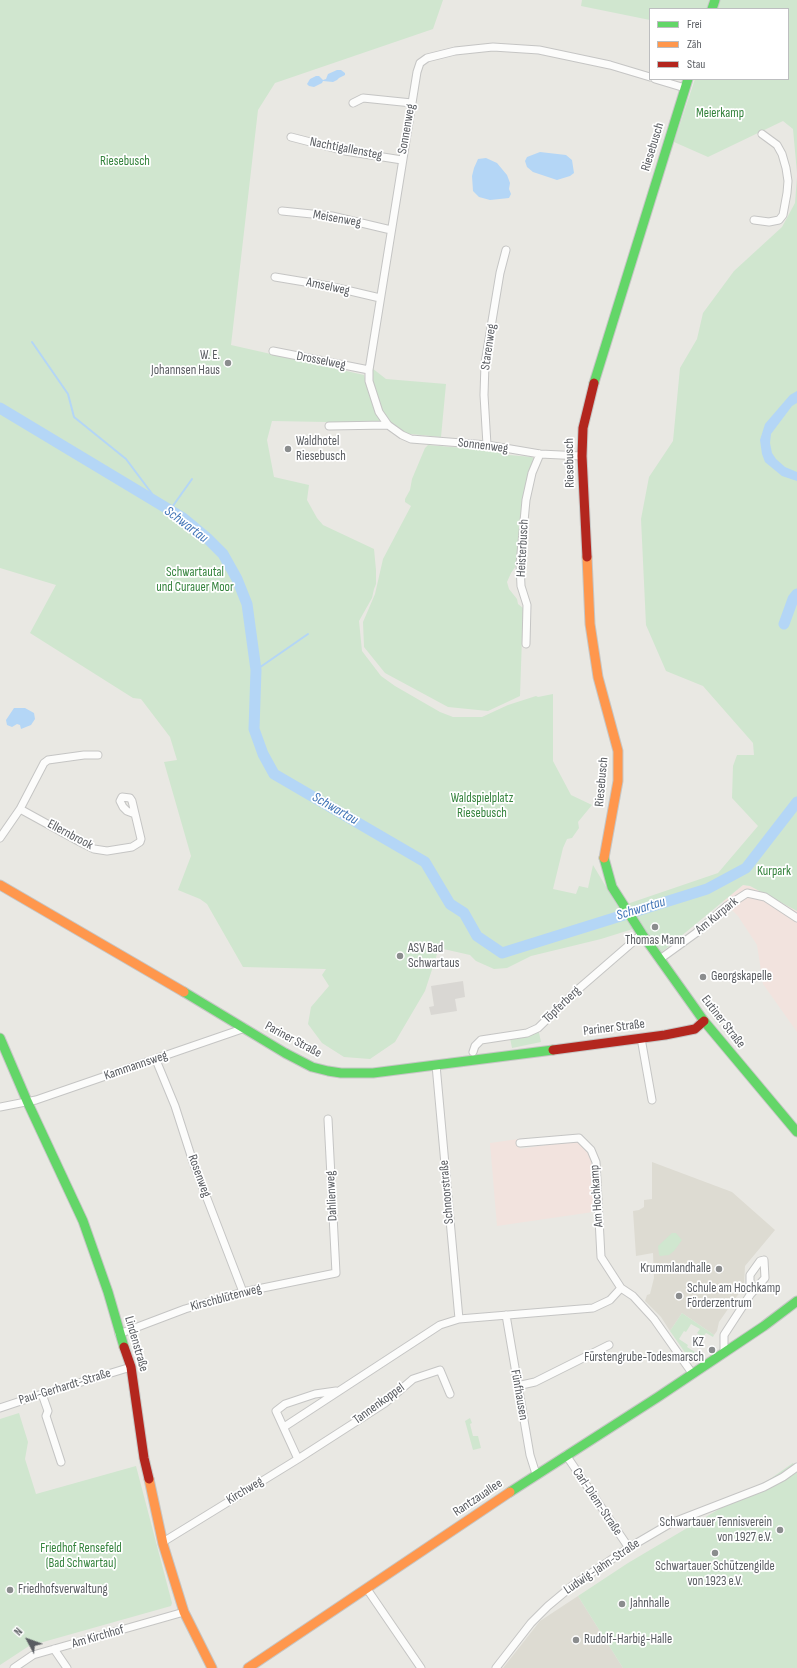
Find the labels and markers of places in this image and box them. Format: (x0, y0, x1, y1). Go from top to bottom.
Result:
place label: W. E. Johannsen Haus (151, 348, 220, 379)
marker: W. E. Johannsen Haus (223, 358, 233, 368)
place label: Waldhotel Riesebusch (296, 434, 346, 465)
marker: Waldhotel Riesebusch (283, 444, 293, 454)
marker: Thomas Mann (650, 922, 660, 932)
place label: Thomas Mann (625, 933, 685, 949)
place label: ASV Bad Schwartaus (408, 941, 459, 972)
marker: ASV Bad Schwartaus (395, 951, 405, 961)
place label: Georgskapelle (711, 969, 772, 985)
marker: Georgskapelle (698, 972, 708, 982)
place label: Krummlandhalle (640, 1261, 711, 1277)
marker: Krummlandhalle (714, 1264, 724, 1274)
place label: Schule am Hochkamp Förderzentrum (687, 1281, 780, 1312)
marker: Schule am Hochkamp Förderzentrum (674, 1291, 684, 1301)
place label: KZ Fürstengrube-Todesmarsch (584, 1335, 704, 1366)
marker: KZ Fürstengrube-Todesmarsch (707, 1345, 717, 1355)
place label: Schwartauer Tennisverein von 1927 e.V. (660, 1515, 772, 1546)
marker: Schwartauer Tennisverein von 1927 e.V. (775, 1525, 785, 1535)
marker: Schwartauer Schützengilde von 1923 e.V. (710, 1548, 720, 1558)
place label: Schwartauer Schützengilde von 1923 e.V. (655, 1559, 775, 1590)
place label: Friedhofsverwaltung (18, 1582, 108, 1598)
marker: Friedhofsverwaltung (5, 1585, 15, 1595)
place label: Jahnhalle (630, 1596, 669, 1612)
marker: Jahnhalle (617, 1599, 627, 1609)
place label: Rudolf-Harbig-Halle (584, 1632, 672, 1648)
marker: Rudolf-Harbig-Halle (571, 1635, 581, 1645)

